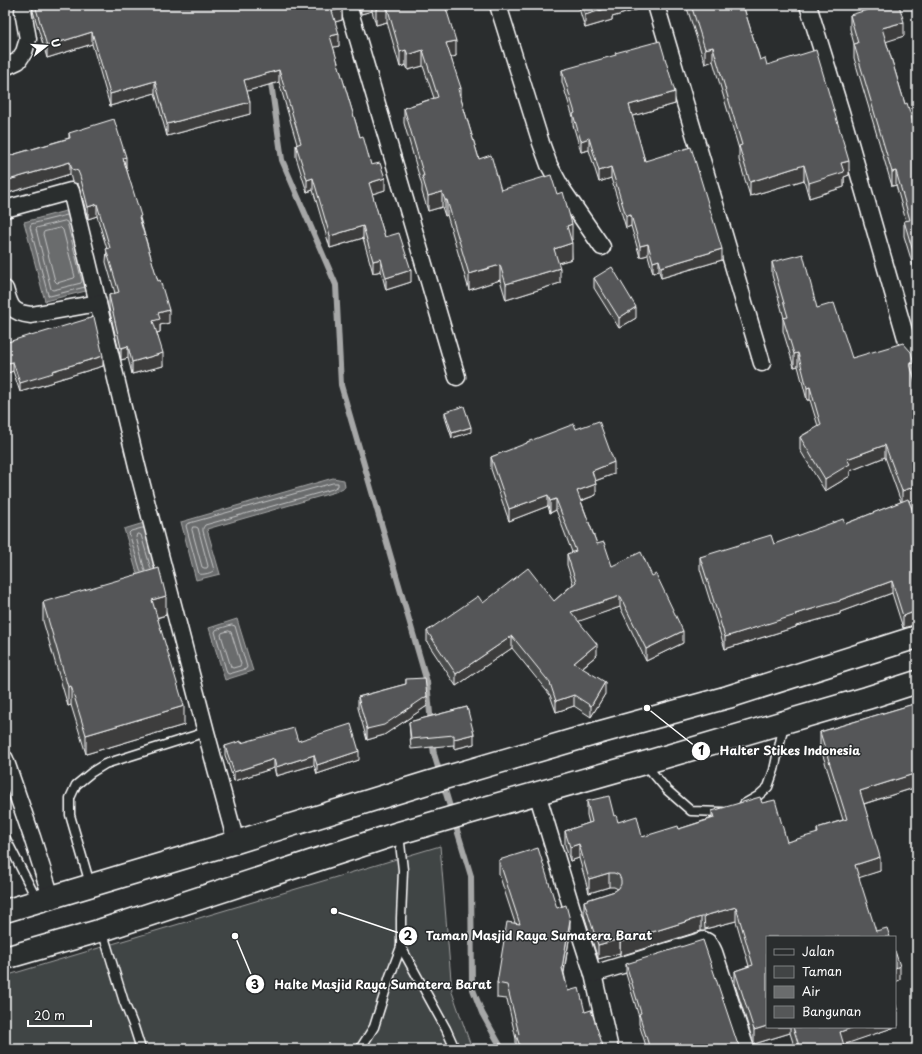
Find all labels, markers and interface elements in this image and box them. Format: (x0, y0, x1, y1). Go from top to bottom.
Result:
north arrow (26, 26, 66, 66)
text: U (47, 36, 65, 49)
callout: Halter Stikes Indonesia (691, 739, 869, 763)
text: 1 (698, 741, 704, 759)
text: Halter Stikes Indonesia (720, 741, 861, 759)
callout: Taman Masjid Raya Sumatera Barat (398, 924, 660, 948)
text: 2 (404, 926, 413, 944)
text: Taman Masjid Raya Sumatera Barat (426, 926, 652, 944)
legend (766, 936, 896, 1028)
text: Jalan (802, 942, 835, 960)
text: Taman (802, 962, 842, 980)
callout: Halte Masjid Raya Sumatera Barat (245, 972, 500, 996)
text: 3 (251, 975, 259, 993)
text: Halte Masjid Raya Sumatera Barat (274, 975, 492, 993)
text: Air (802, 982, 821, 1000)
scale bar (28, 1002, 91, 1028)
text: Bangunan (802, 1002, 861, 1020)
text: 20 m (34, 1006, 65, 1024)

